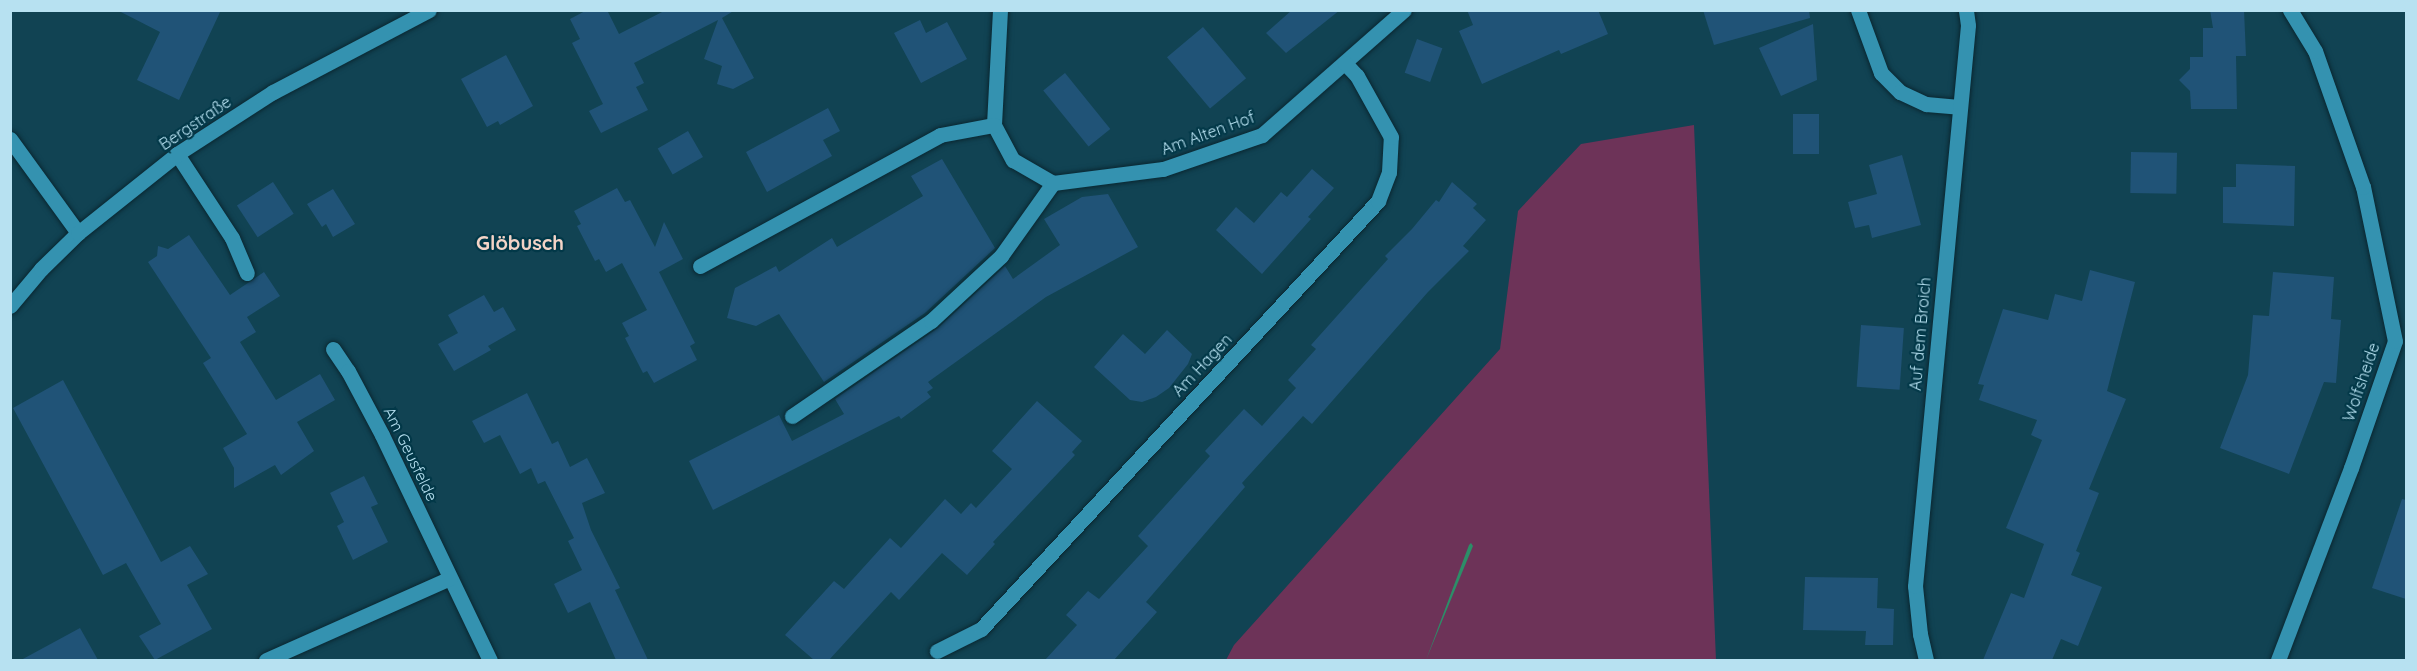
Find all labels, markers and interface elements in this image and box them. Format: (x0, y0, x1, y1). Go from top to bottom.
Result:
street label: Bergstraße (155, 92, 235, 154)
street label: Am Alten Hof (1159, 107, 1257, 159)
district label: Glöbusch (476, 230, 564, 254)
street label: Auf dem Broich (1905, 276, 1935, 392)
street label: Am Hagen (1168, 330, 1236, 400)
street label: Wolfsheide (2339, 340, 2383, 424)
street label: Am Geusfelde (380, 404, 442, 504)

